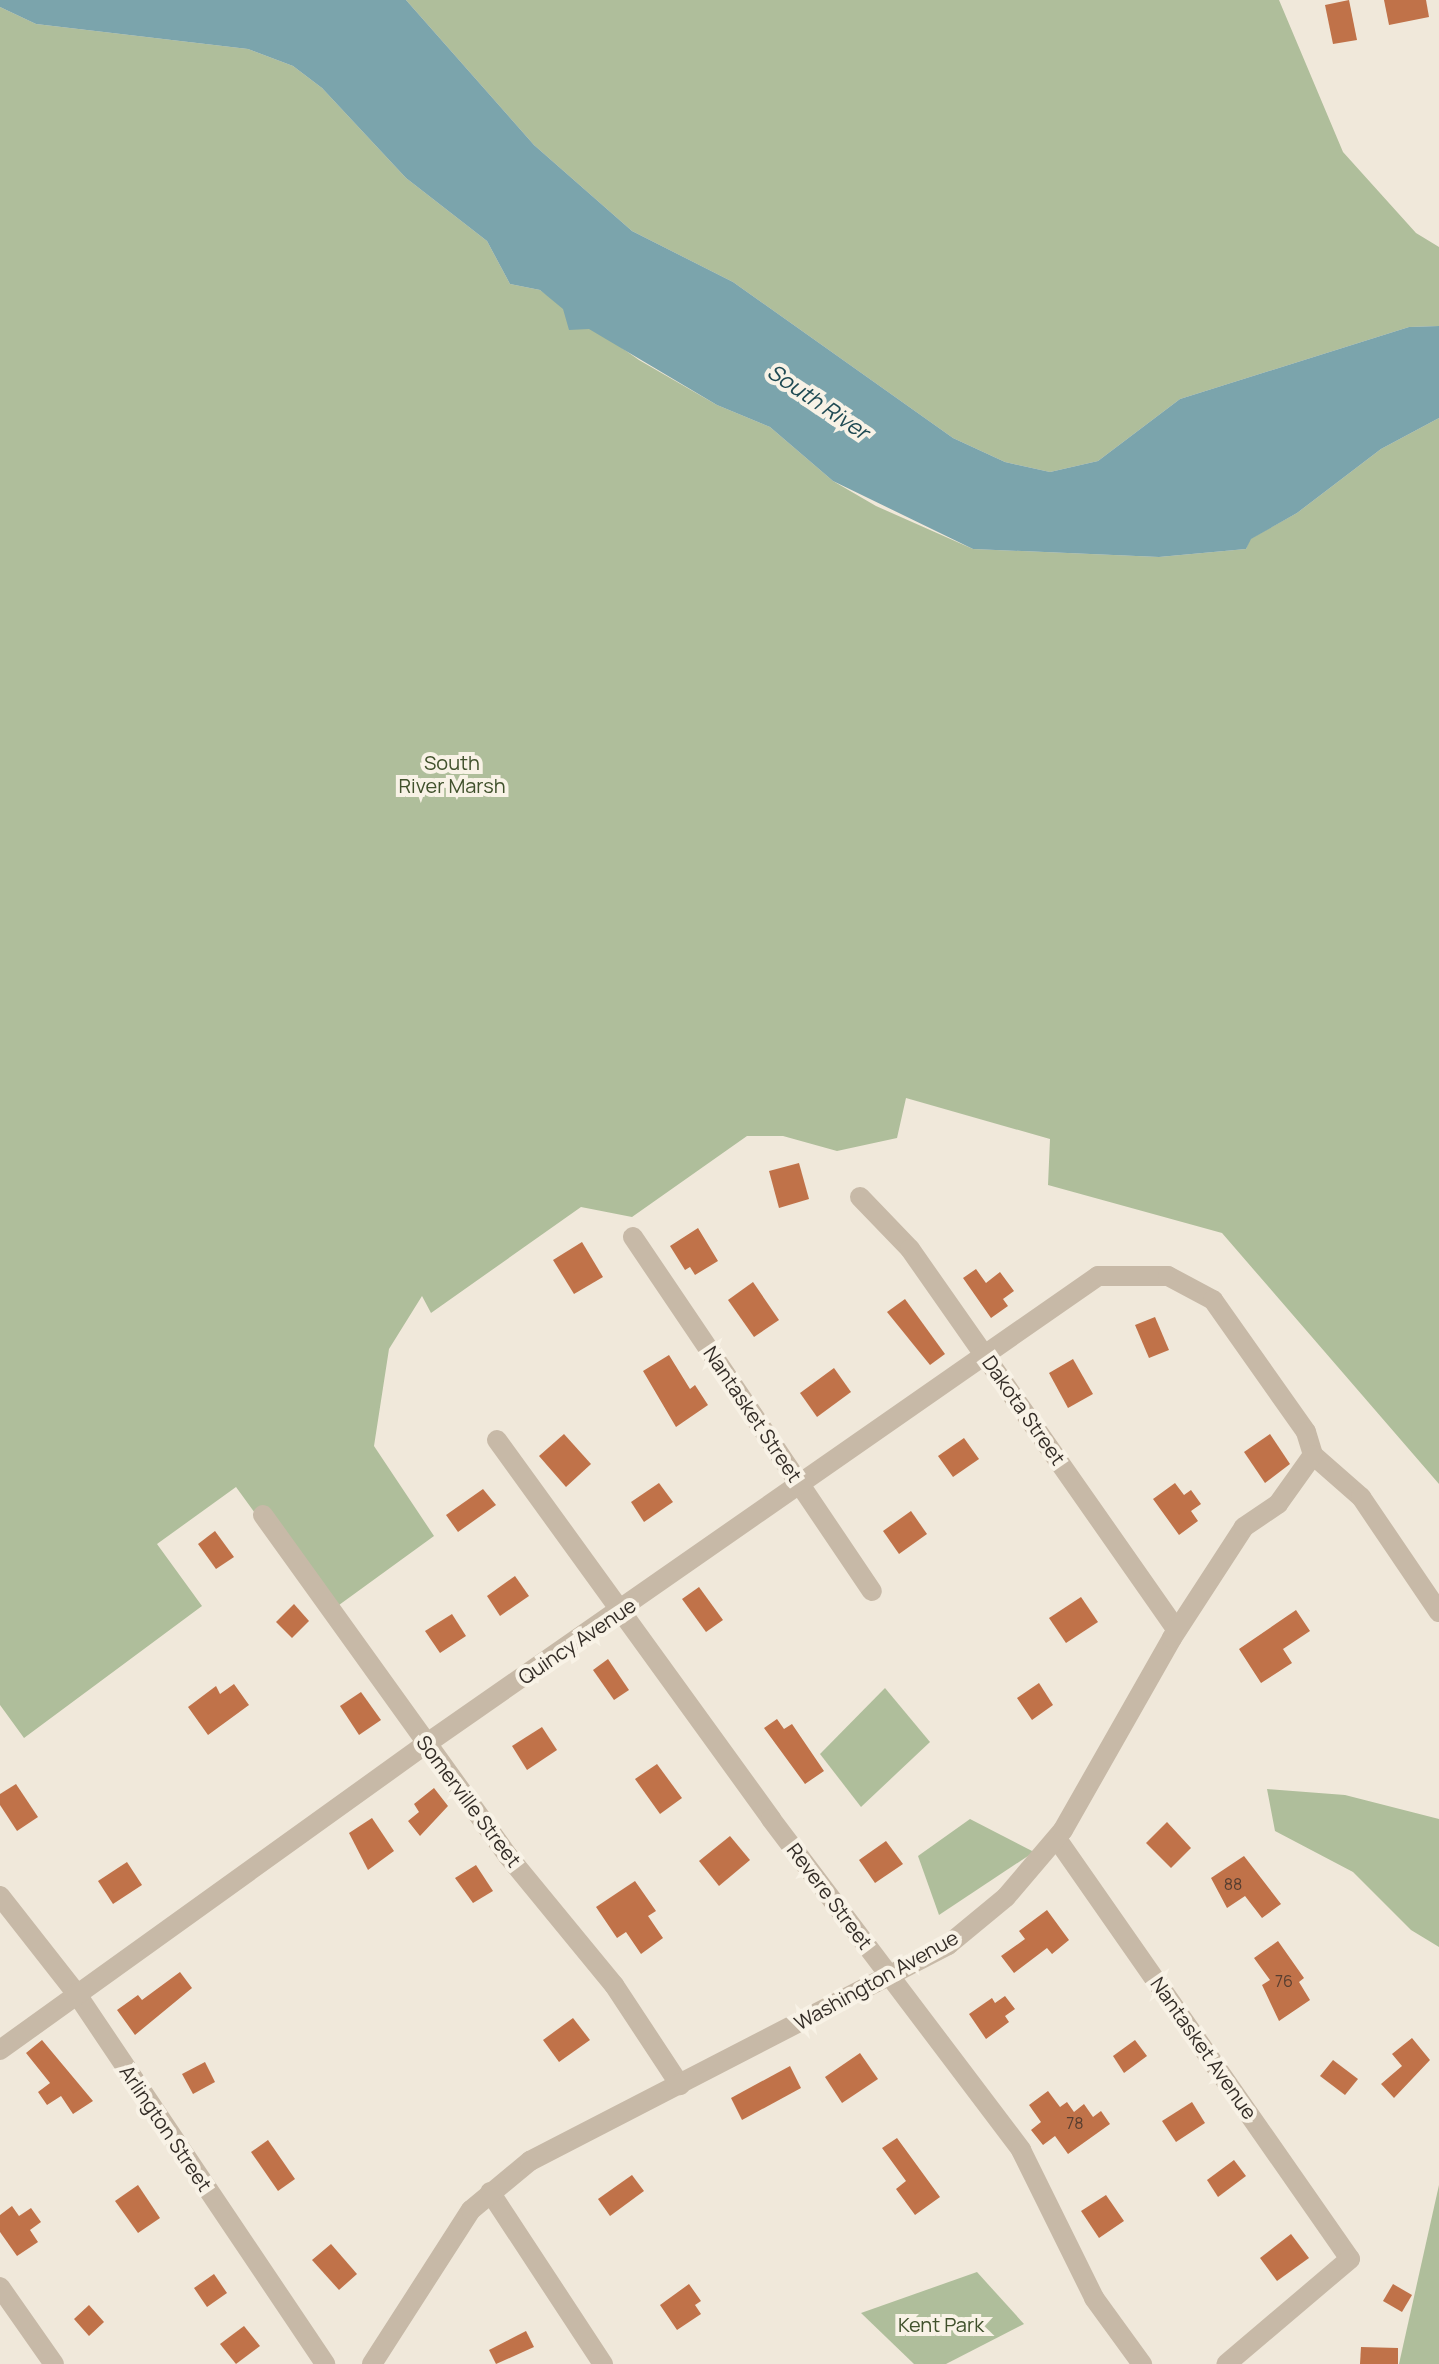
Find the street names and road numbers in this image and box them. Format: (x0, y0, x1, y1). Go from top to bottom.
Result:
street label: Nantasket Street (699, 1342, 807, 1486)
street label: Dakota Street (977, 1351, 1071, 1469)
street label: Quincy Avenue (514, 1593, 640, 1689)
street label: Somerville Street (412, 1730, 526, 1872)
street label: Revere Street (782, 1838, 878, 1954)
street label: Washington Avenue (790, 1925, 962, 2035)
street label: Nantasket Avenue (1146, 1972, 1262, 2124)
street label: Arlington Street (115, 2060, 217, 2196)

